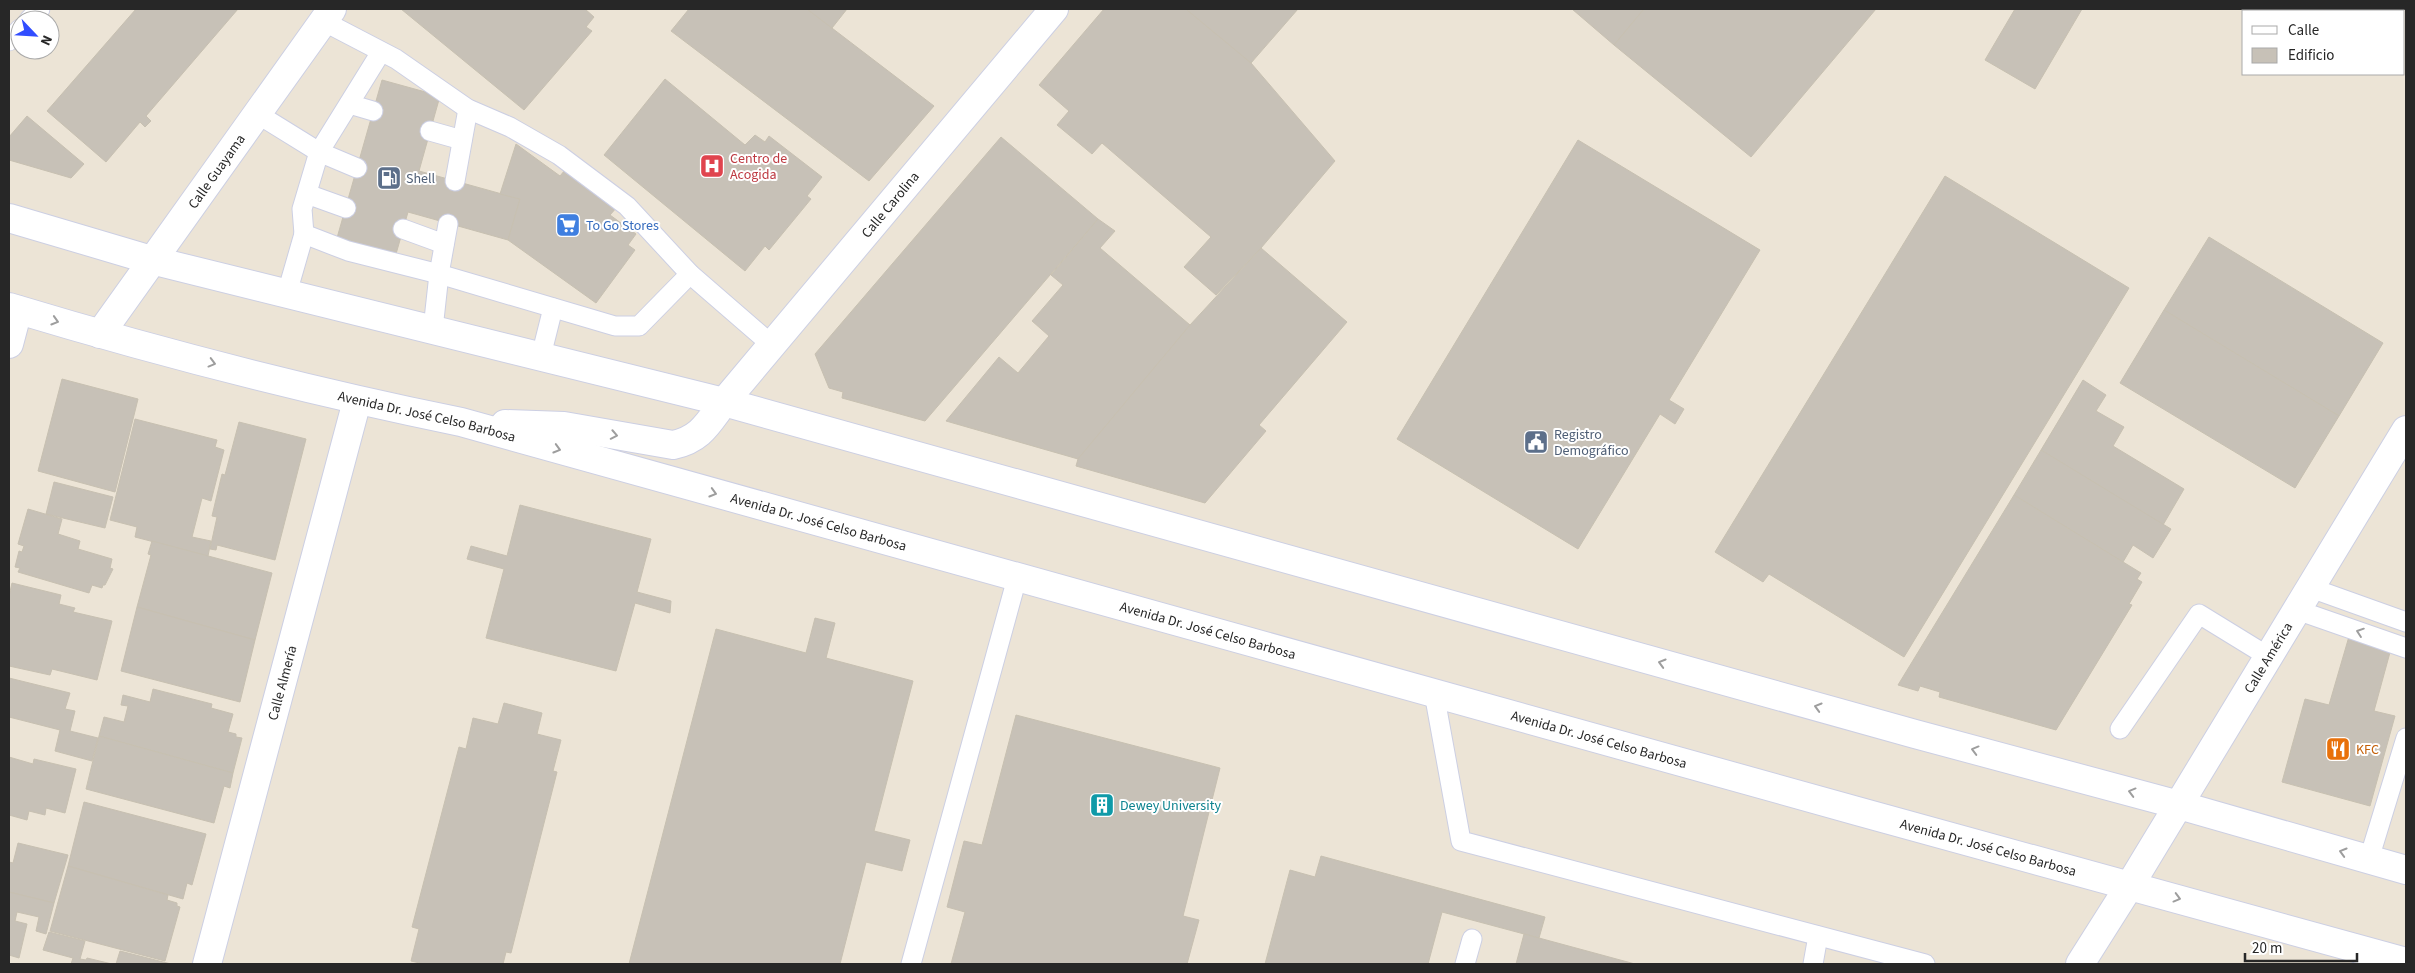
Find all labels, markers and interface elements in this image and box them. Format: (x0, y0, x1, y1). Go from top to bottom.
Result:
north arrow (10, 10, 60, 60)
legend (2242, 10, 2405, 75)
text: Calle (2288, 20, 2319, 41)
text: N (35, 32, 57, 49)
text: Edificio (2288, 45, 2335, 66)
street label: Calle Guayama (184, 130, 251, 213)
place label: Centro de Acogida (730, 149, 787, 185)
hospital icon: Centro de Acogida (699, 153, 725, 179)
fuel station icon: Shell (376, 165, 402, 191)
street label: Calle Carolina (857, 168, 924, 243)
place label: Shell (406, 169, 436, 189)
supermarket icon: To Go Stores (555, 212, 581, 238)
place label: To Go Stores (586, 216, 659, 236)
one-way arrow (51, 315, 59, 325)
one-way arrow (208, 358, 216, 368)
street label: Avenida Dr. José Celso Barbosa (336, 386, 518, 448)
place label: Registro Demográfico (1554, 425, 1629, 461)
one-way arrow (610, 429, 619, 440)
public building icon: Registro Demográfico (1523, 429, 1549, 455)
one-way arrow (552, 443, 561, 454)
one-way arrow (709, 487, 717, 498)
street label: Avenida Dr. José Celso Barbosa (728, 489, 909, 557)
street label: Avenida Dr. José Celso Barbosa (1117, 597, 1298, 665)
street label: Calle América (2240, 619, 2298, 697)
one-way arrow (2356, 628, 2365, 638)
street label: Calle Almería (263, 643, 302, 723)
one-way arrow (1657, 658, 1666, 669)
one-way arrow (1815, 702, 1823, 712)
street label: Avenida Dr. José Celso Barbosa (1509, 706, 1689, 774)
restaurant icon: KFC (2325, 736, 2351, 762)
place label: KFC (2356, 740, 2379, 760)
one-way arrow (1971, 745, 1980, 755)
one-way arrow (2127, 787, 2136, 798)
building icon: Dewey University (1089, 792, 1115, 818)
place label: Dewey University (1120, 796, 1221, 816)
street label: Avenida Dr. José Celso Barbosa (1898, 814, 2078, 882)
one-way arrow (2339, 847, 2347, 857)
one-way arrow (2173, 892, 2182, 903)
scale bar (2245, 930, 2358, 962)
text: 20 m (2252, 938, 2282, 959)

